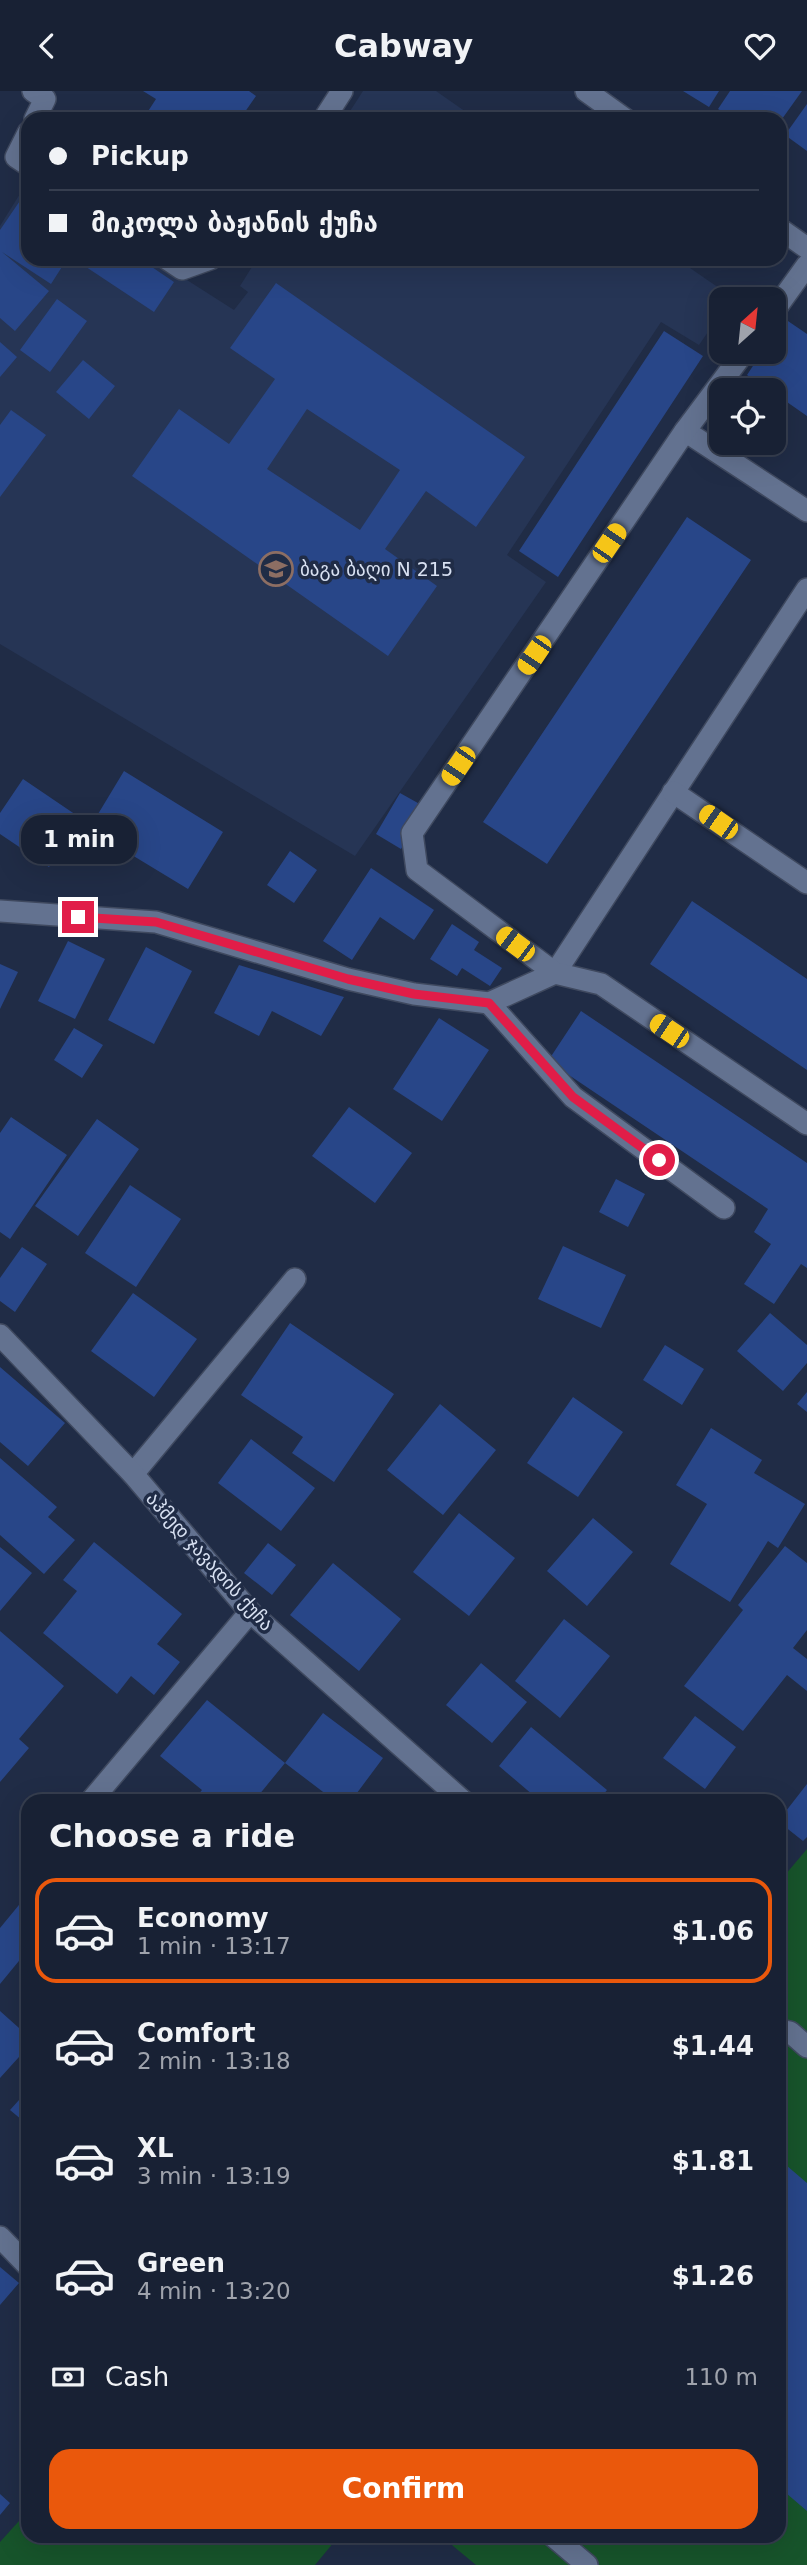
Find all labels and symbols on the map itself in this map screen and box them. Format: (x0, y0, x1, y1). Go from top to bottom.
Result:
north arrow (709, 287, 786, 364)
car (589, 520, 630, 566)
school or university icon: ბაგა ბაღი N 215 (257, 550, 295, 588)
place label: ბაგა ბაღი N 215 (300, 558, 453, 581)
car (514, 632, 555, 678)
car (438, 743, 479, 789)
car (695, 801, 742, 843)
callout: 1 min (20, 815, 136, 865)
route end (62, 901, 94, 933)
car (492, 923, 539, 965)
car (646, 1011, 693, 1051)
route start (643, 1144, 675, 1176)
street label: აჰმედ ჯავადის ქუჩა (141, 1487, 278, 1635)

